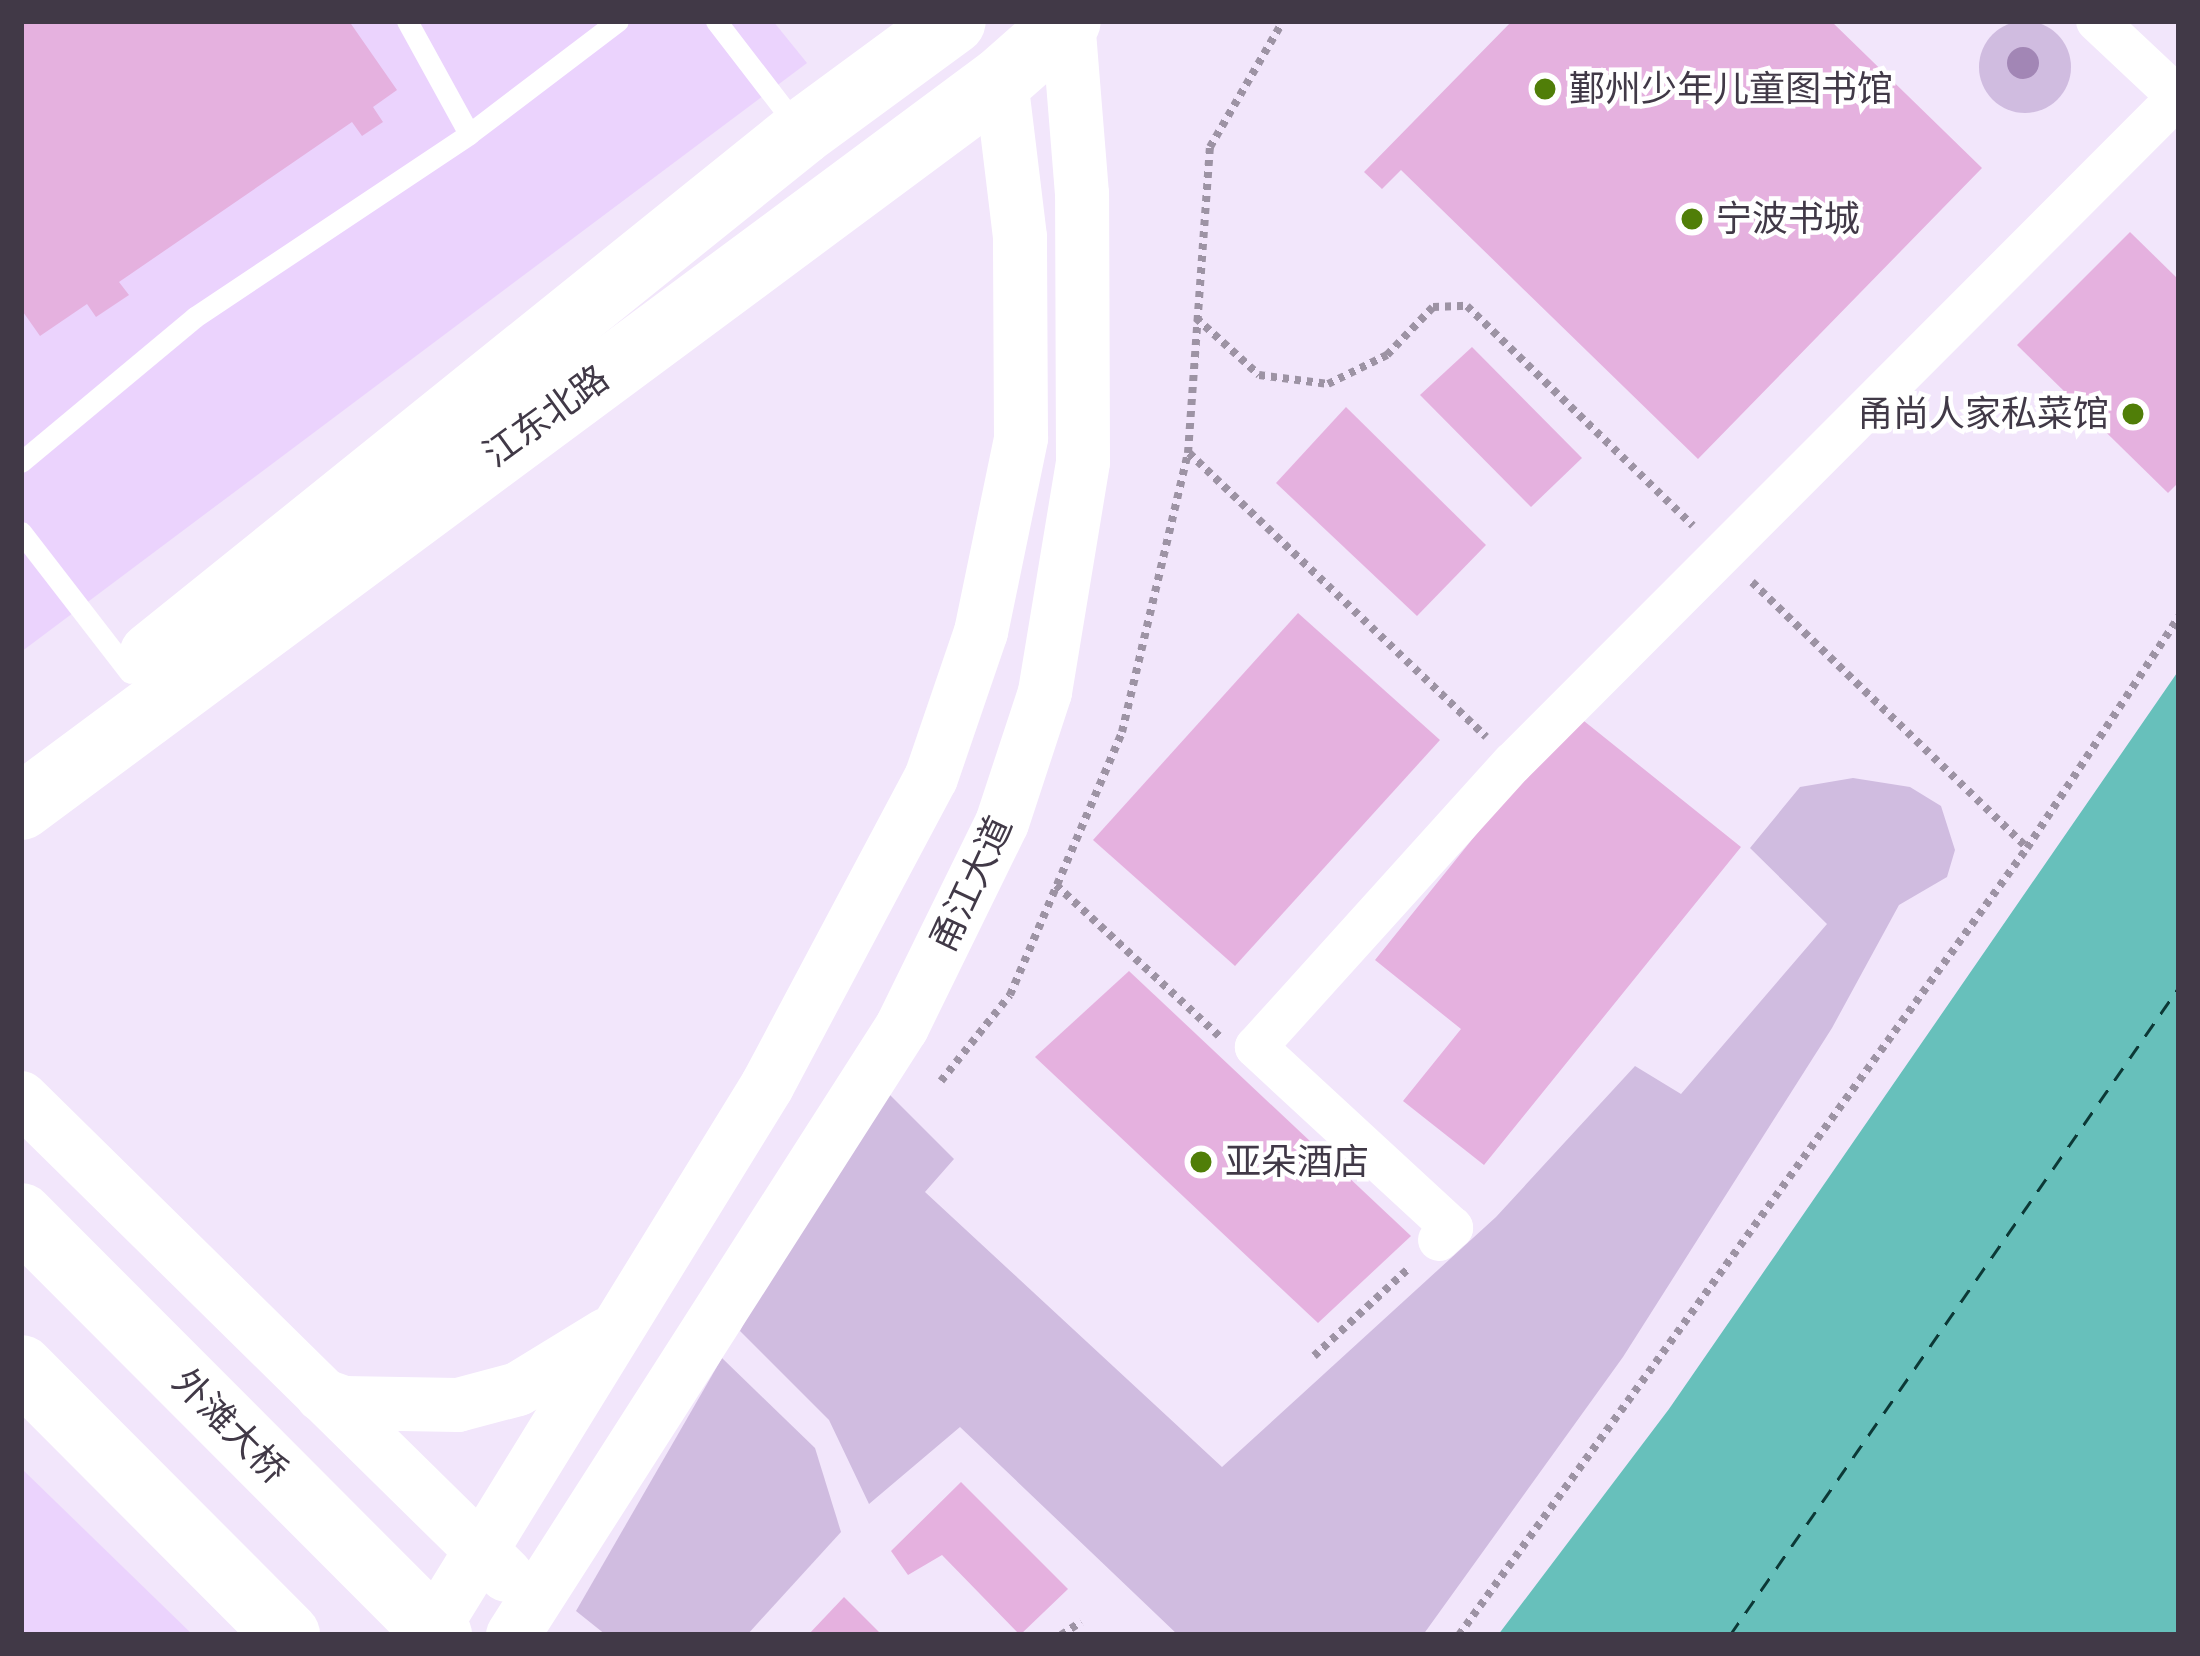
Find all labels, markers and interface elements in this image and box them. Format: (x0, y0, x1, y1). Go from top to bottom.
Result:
place label: 鄞州少年儿童图书馆 (1569, 67, 1893, 111)
marker: 鄞州少年儿童图书馆 (1532, 76, 1558, 102)
place label: 宁波书城 (1716, 197, 1860, 241)
marker: 宁波书城 (1679, 206, 1705, 232)
street label: 江东北路 (475, 356, 617, 476)
place label: 甬尚人家私菜馆 (1857, 392, 2109, 436)
marker: 甬尚人家私菜馆 (2120, 401, 2146, 427)
street label: 甬江大道 (921, 810, 1021, 958)
place label: 亚朵酒店 (1225, 1140, 1369, 1184)
marker: 亚朵酒店 (1188, 1149, 1214, 1175)
street label: 外滩大桥 (164, 1360, 296, 1492)

